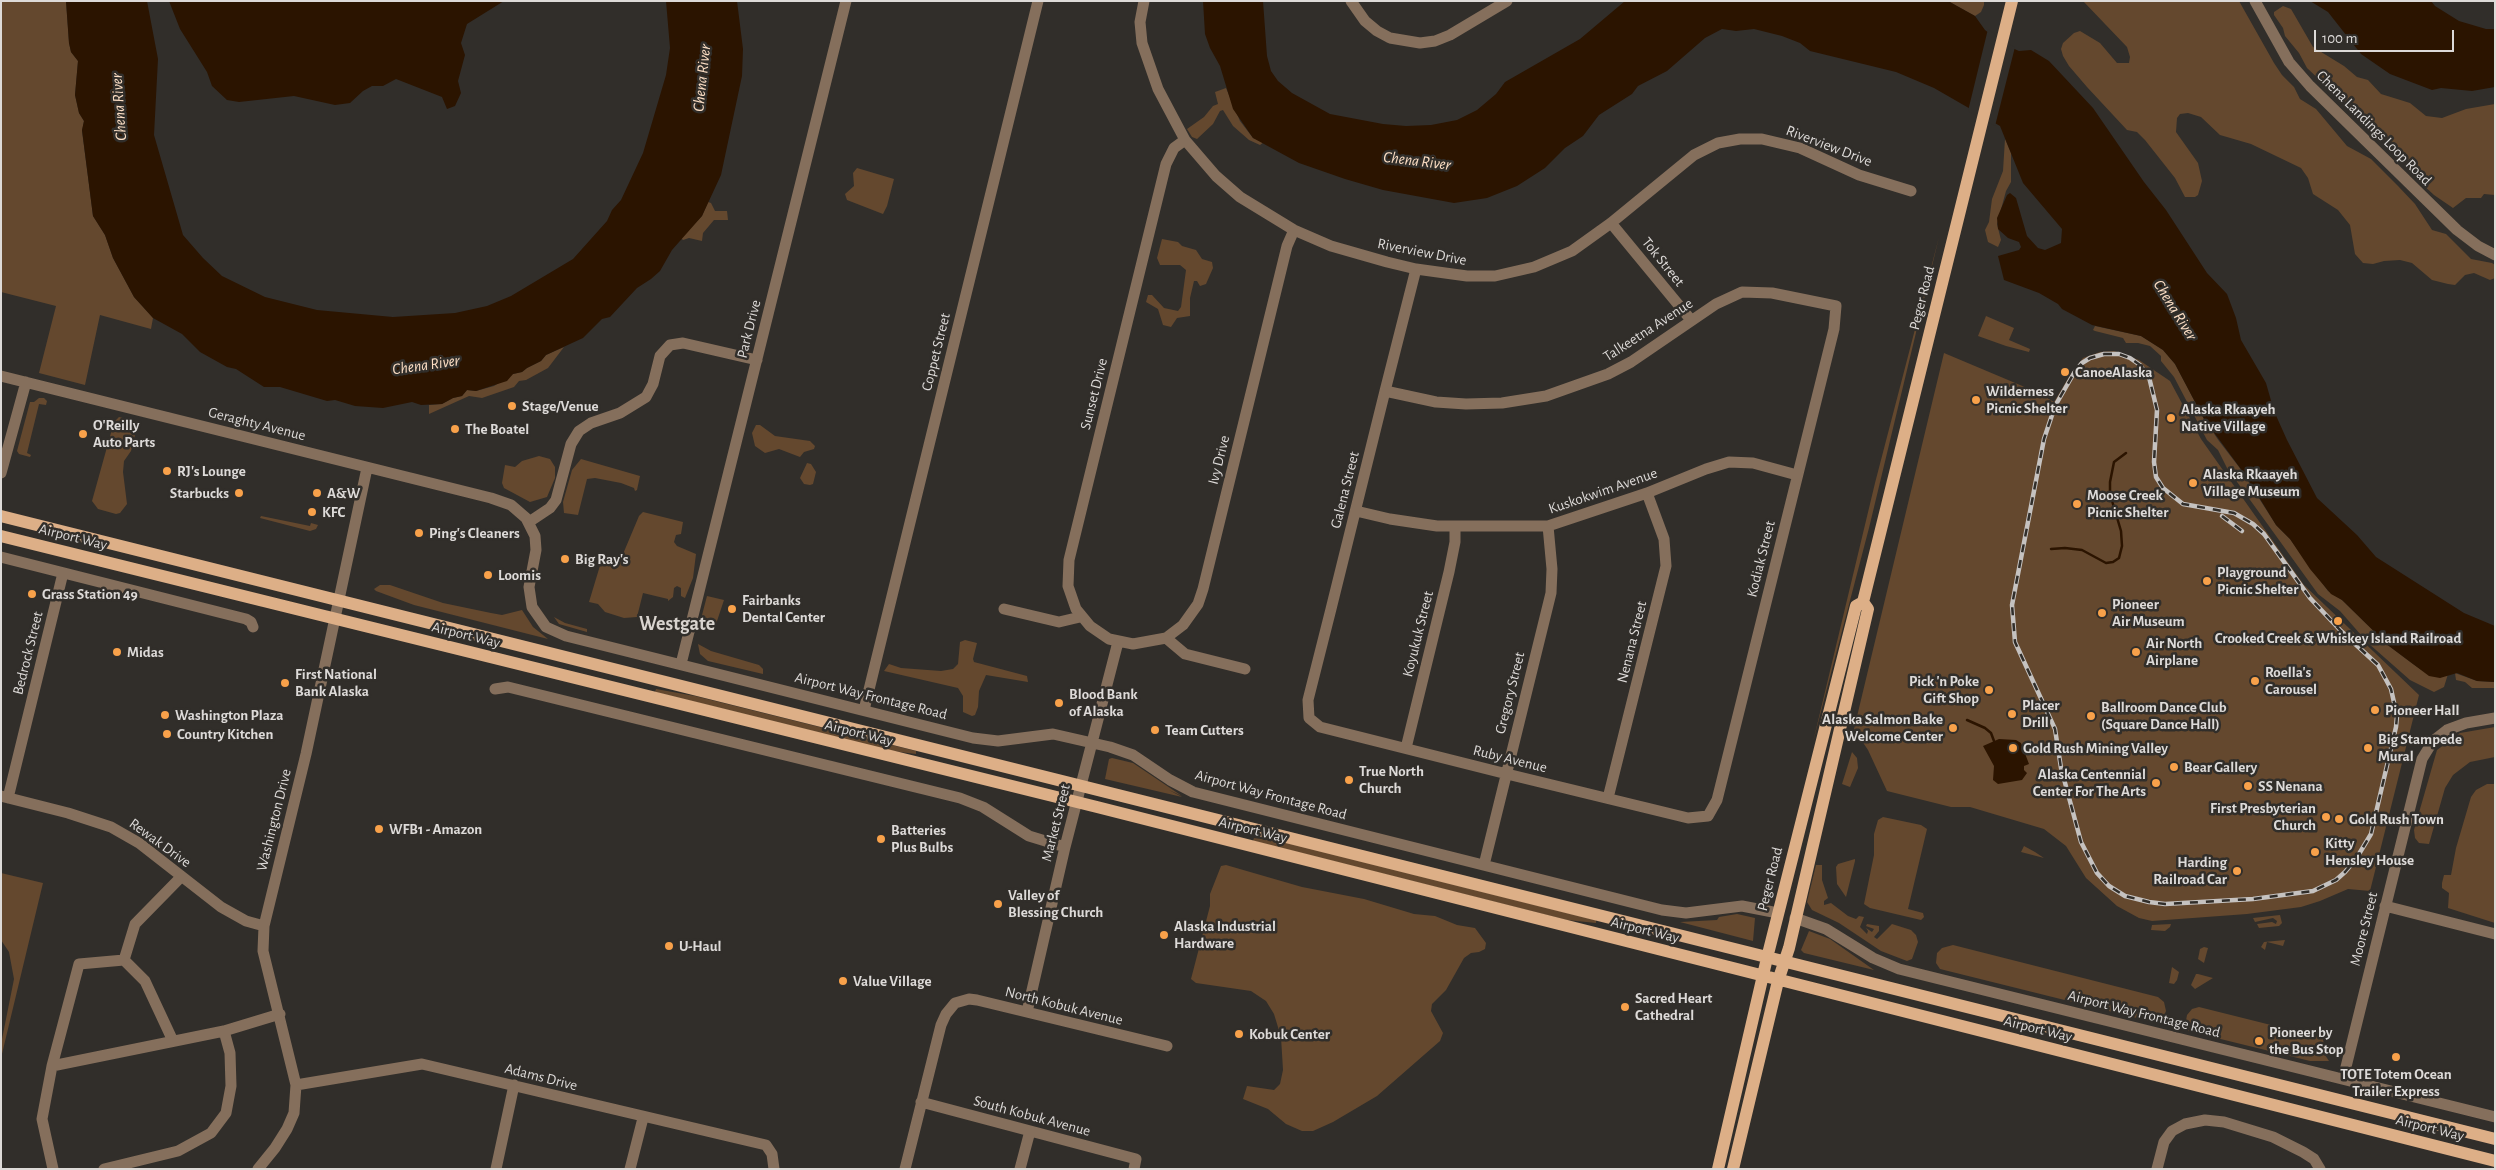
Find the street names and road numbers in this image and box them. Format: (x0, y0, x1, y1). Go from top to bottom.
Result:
street label: Chena Landings Loop Road (2313, 67, 2435, 189)
street label: Riverview Drive (1783, 121, 1875, 171)
street label: Tok Street (1638, 234, 1688, 290)
street label: Riverview Drive (1376, 235, 1468, 269)
street label: Peger Road (1905, 264, 1939, 332)
street label: Talkeetna Avenue (1600, 294, 1696, 366)
street label: Park Drive (733, 298, 765, 360)
street label: Coppet Street (918, 311, 954, 393)
street label: Sunset Drive (1076, 356, 1112, 432)
street label: Geraghty Avenue (206, 403, 308, 445)
street label: Ivy Drive (1204, 434, 1234, 486)
street label: Galena Street (1327, 450, 1363, 530)
street label: Kuskokwim Avenue (1546, 464, 1660, 518)
street label: Kodiak Street (1743, 519, 1779, 599)
street label: Airport Way (37, 520, 109, 554)
street label: Koyukuk Street (1399, 589, 1437, 679)
street label: Nenana Street (1613, 599, 1651, 685)
street label: Bedrock Street (9, 609, 47, 697)
street label: Airport Way (430, 618, 502, 652)
street label: Gregory Street (1491, 650, 1529, 736)
street label: Airport Way Frontage Road (793, 668, 949, 724)
street label: Airport Way (823, 716, 895, 750)
street label: Ruby Avenue (1471, 741, 1549, 777)
street label: Airport Way Frontage Road (1193, 766, 1349, 824)
street label: Washington Drive (253, 767, 295, 873)
street label: Market Street (1038, 782, 1074, 864)
street label: Airport Way (1217, 813, 1289, 847)
street label: Rewak Drive (126, 815, 194, 871)
street label: Peger Road (1753, 845, 1787, 913)
street label: Moore Street (2346, 890, 2382, 968)
street label: Airport Way (1609, 913, 1681, 947)
street label: North Kobuk Avenue (1003, 983, 1125, 1029)
street label: Airport Way Frontage Road (2066, 986, 2222, 1042)
street label: Airport Way (2002, 1012, 2074, 1046)
street label: Adams Drive (503, 1059, 579, 1095)
street label: South Kobuk Avenue (971, 1092, 1093, 1140)
street label: Airport Way (2394, 1111, 2466, 1145)

